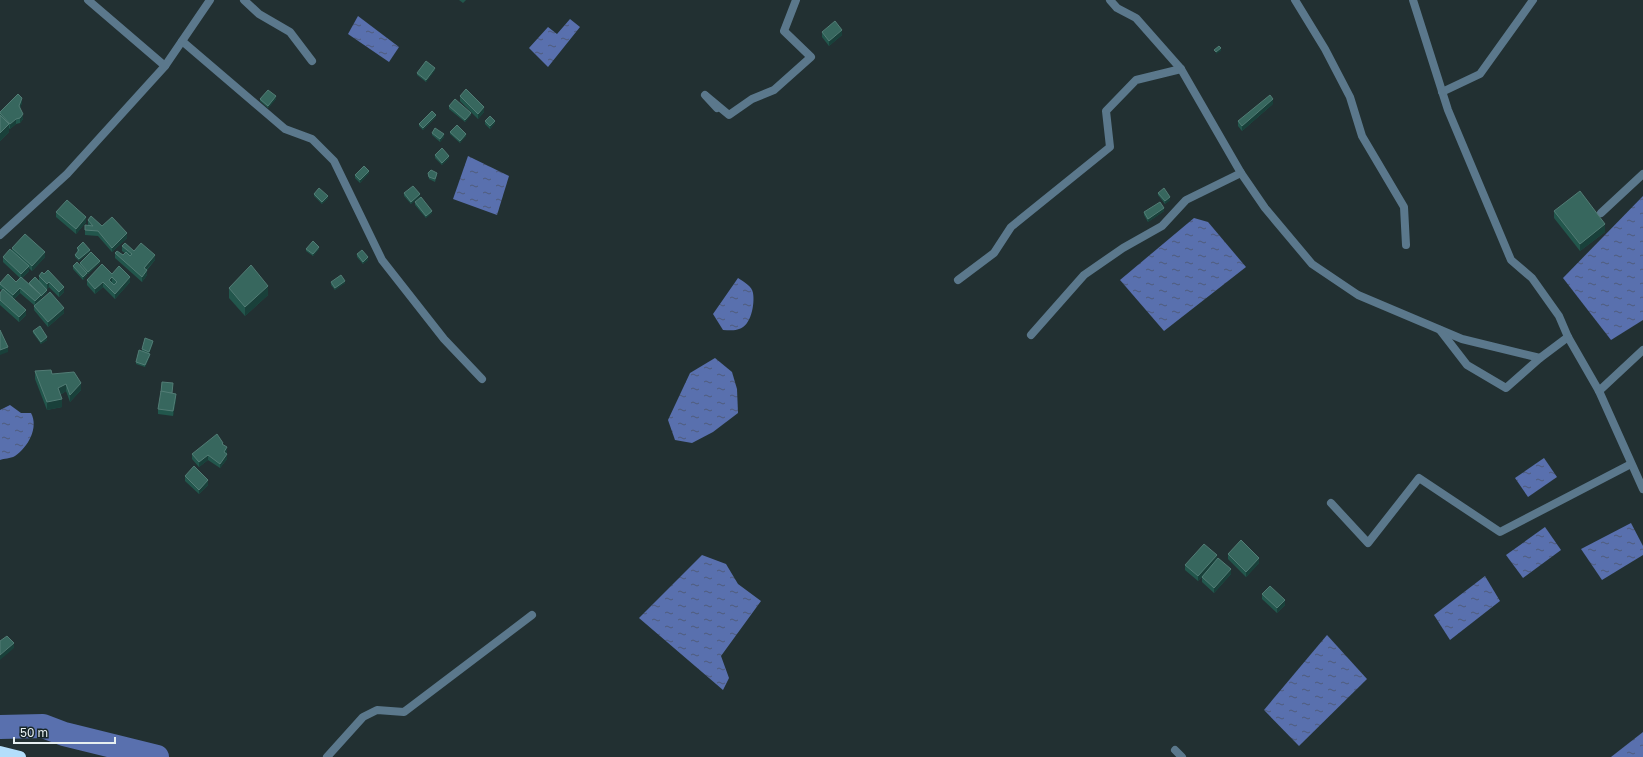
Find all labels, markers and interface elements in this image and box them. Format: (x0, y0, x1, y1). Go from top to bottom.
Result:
scale bar (14, 719, 115, 745)
text: 50 m (20, 725, 48, 740)

